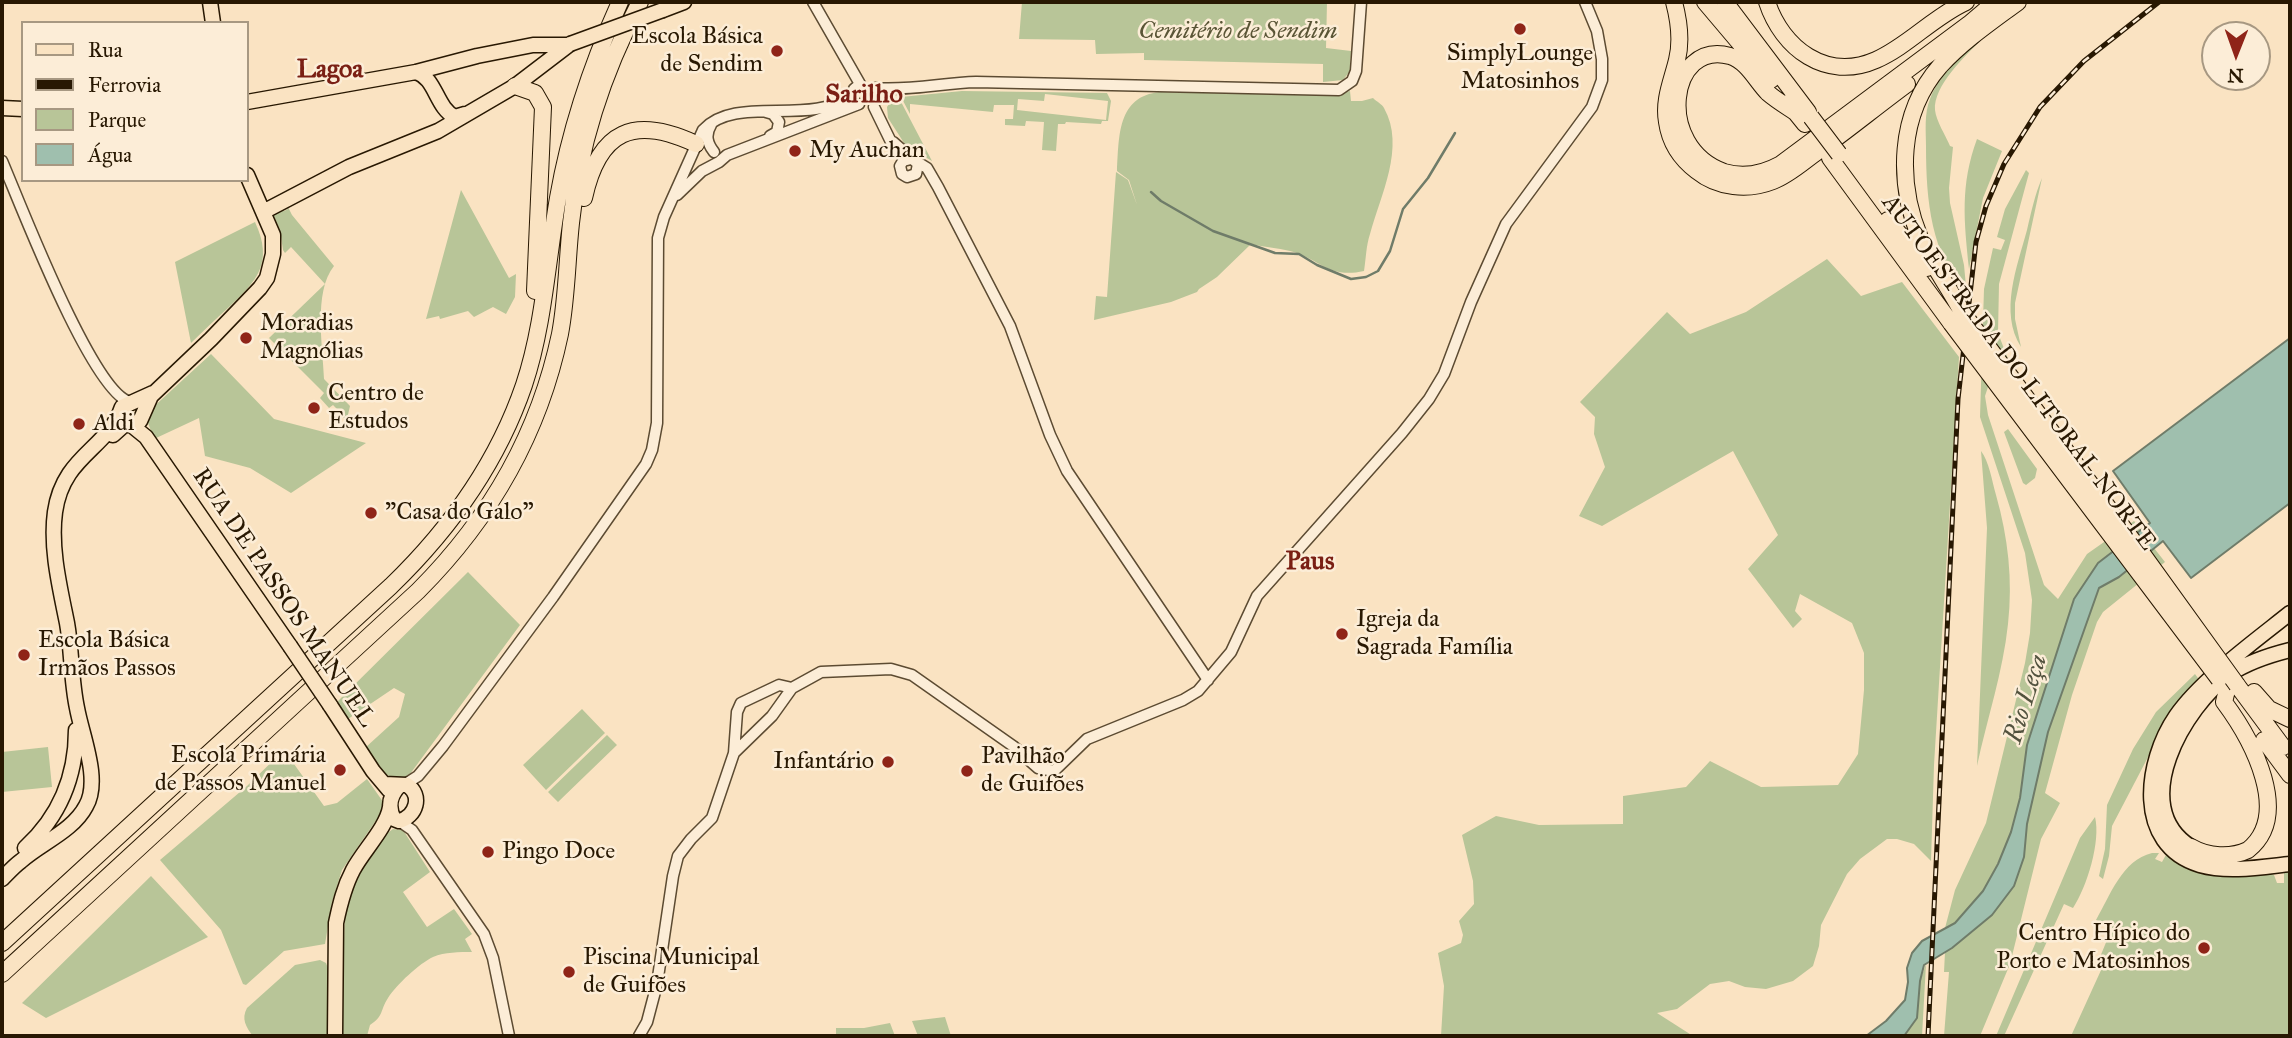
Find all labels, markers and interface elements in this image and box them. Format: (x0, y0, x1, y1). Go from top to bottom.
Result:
park label: Cemitério de Sendim (1139, 18, 1337, 46)
legend (21, 21, 248, 182)
marker: SimplyLounge Matosinhos (1512, 21, 1528, 37)
north arrow (2201, 21, 2271, 91)
place label: Escola Básica de Sendim (631, 23, 763, 79)
text: Rua (88, 37, 123, 63)
place label: SimplyLounge Matosinhos (1447, 40, 1593, 96)
marker: Escola Básica de Sendim (769, 43, 785, 59)
district label: Lagoa (297, 55, 363, 87)
text: N (2227, 64, 2244, 87)
text: Ferrovia (88, 72, 161, 98)
district label: Sarilho (825, 80, 903, 112)
text: Parque (88, 107, 146, 133)
place label: My Auchan (809, 137, 925, 165)
text: Água (88, 142, 132, 168)
marker: My Auchan (787, 143, 803, 159)
street label: AUTOESTRADA DO LITORAL NORTE (1875, 189, 2161, 557)
place label: Moradias Magnólias (260, 310, 363, 366)
marker: Moradias Magnólias (238, 330, 254, 346)
place label: Centro de Estudos (328, 380, 424, 436)
marker: Centro de Estudos (306, 400, 322, 416)
place label: Aldi (93, 410, 134, 438)
marker: Aldi (71, 416, 87, 432)
street label: RUA DE PASSOS MANUEL (186, 463, 380, 733)
place label: "Casa do Galo" (385, 499, 534, 527)
marker: "Casa do Galo" (363, 505, 379, 521)
district label: Paus (1286, 547, 1334, 579)
place label: Igreja da Sagrada Família (1356, 606, 1513, 662)
marker: Igreja da Sagrada Família (1334, 626, 1350, 642)
place label: Escola Básica Irmãos Passos (38, 627, 176, 683)
marker: Escola Básica Irmãos Passos (16, 647, 32, 663)
water label: Rio Leça (1999, 651, 2055, 747)
place label: Escola Primária de Passos Manuel (155, 742, 326, 798)
place label: Pavilhão de Guifões (981, 743, 1084, 799)
place label: Infantário (773, 748, 874, 776)
marker: Infantário (880, 754, 896, 770)
marker: Escola Primária de Passos Manuel (332, 762, 348, 778)
marker: Pavilhão de Guifões (959, 763, 975, 779)
place label: Pingo Doce (502, 838, 615, 866)
marker: Pingo Doce (480, 844, 496, 860)
place label: Centro Hípico do Porto e Matosinhos (1996, 920, 2190, 976)
marker: Centro Hípico do Porto e Matosinhos (2196, 940, 2212, 956)
place label: Piscina Municipal de Guifões (583, 944, 759, 1000)
marker: Piscina Municipal de Guifões (561, 964, 577, 980)

